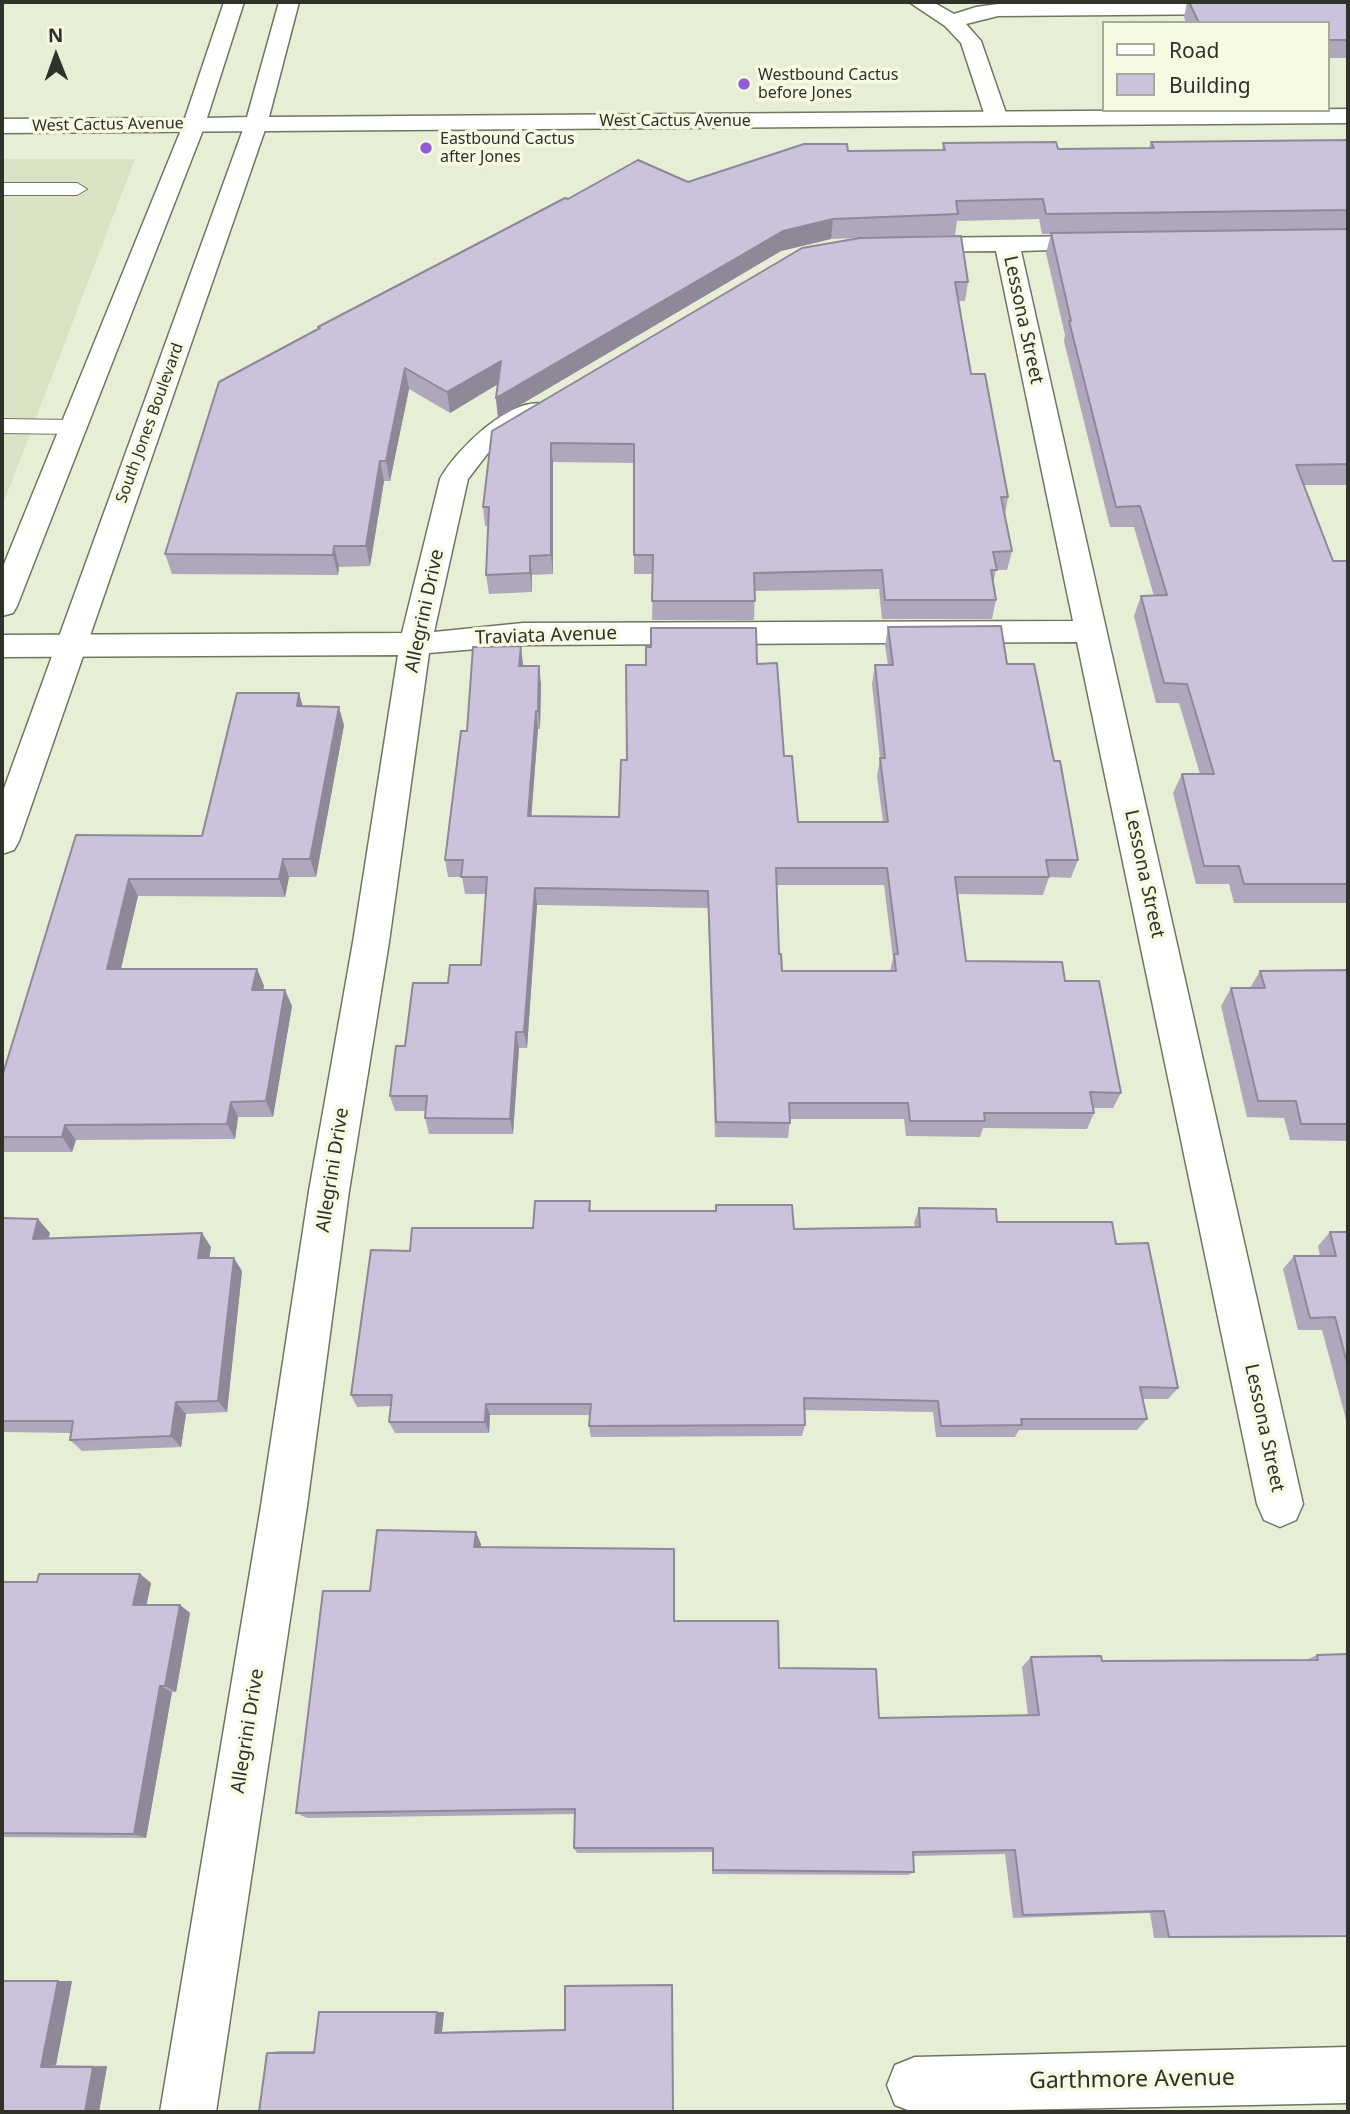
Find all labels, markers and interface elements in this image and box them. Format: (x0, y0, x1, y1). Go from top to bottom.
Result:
north arrow (21, 21, 91, 91)
legend (1102, 21, 1329, 112)
text: N (48, 22, 64, 48)
text: Road (1169, 36, 1219, 64)
place label: Westbound Cactus before Jones (758, 65, 898, 103)
text: Building (1169, 71, 1251, 99)
marker: Westbound Cactus before Jones (736, 76, 752, 92)
street label: West Cactus Avenue (599, 111, 751, 131)
street label: West Cactus Avenue (32, 114, 184, 136)
place label: Eastbound Cactus after Jones (440, 129, 575, 167)
marker: Eastbound Cactus after Jones (418, 140, 434, 156)
street label: Lessona Street (998, 254, 1048, 386)
street label: South Jones Boulevard (112, 340, 188, 506)
street label: Allegrini Drive (401, 547, 449, 675)
street label: Traviata Avenue (475, 622, 617, 650)
street label: Lessona Street (1119, 808, 1169, 940)
street label: Allegrini Drive (312, 1106, 354, 1234)
street label: Lessona Street (1239, 1362, 1289, 1494)
street label: Allegrini Drive (227, 1667, 269, 1795)
street label: Garthmore Avenue (1029, 2064, 1235, 2096)

